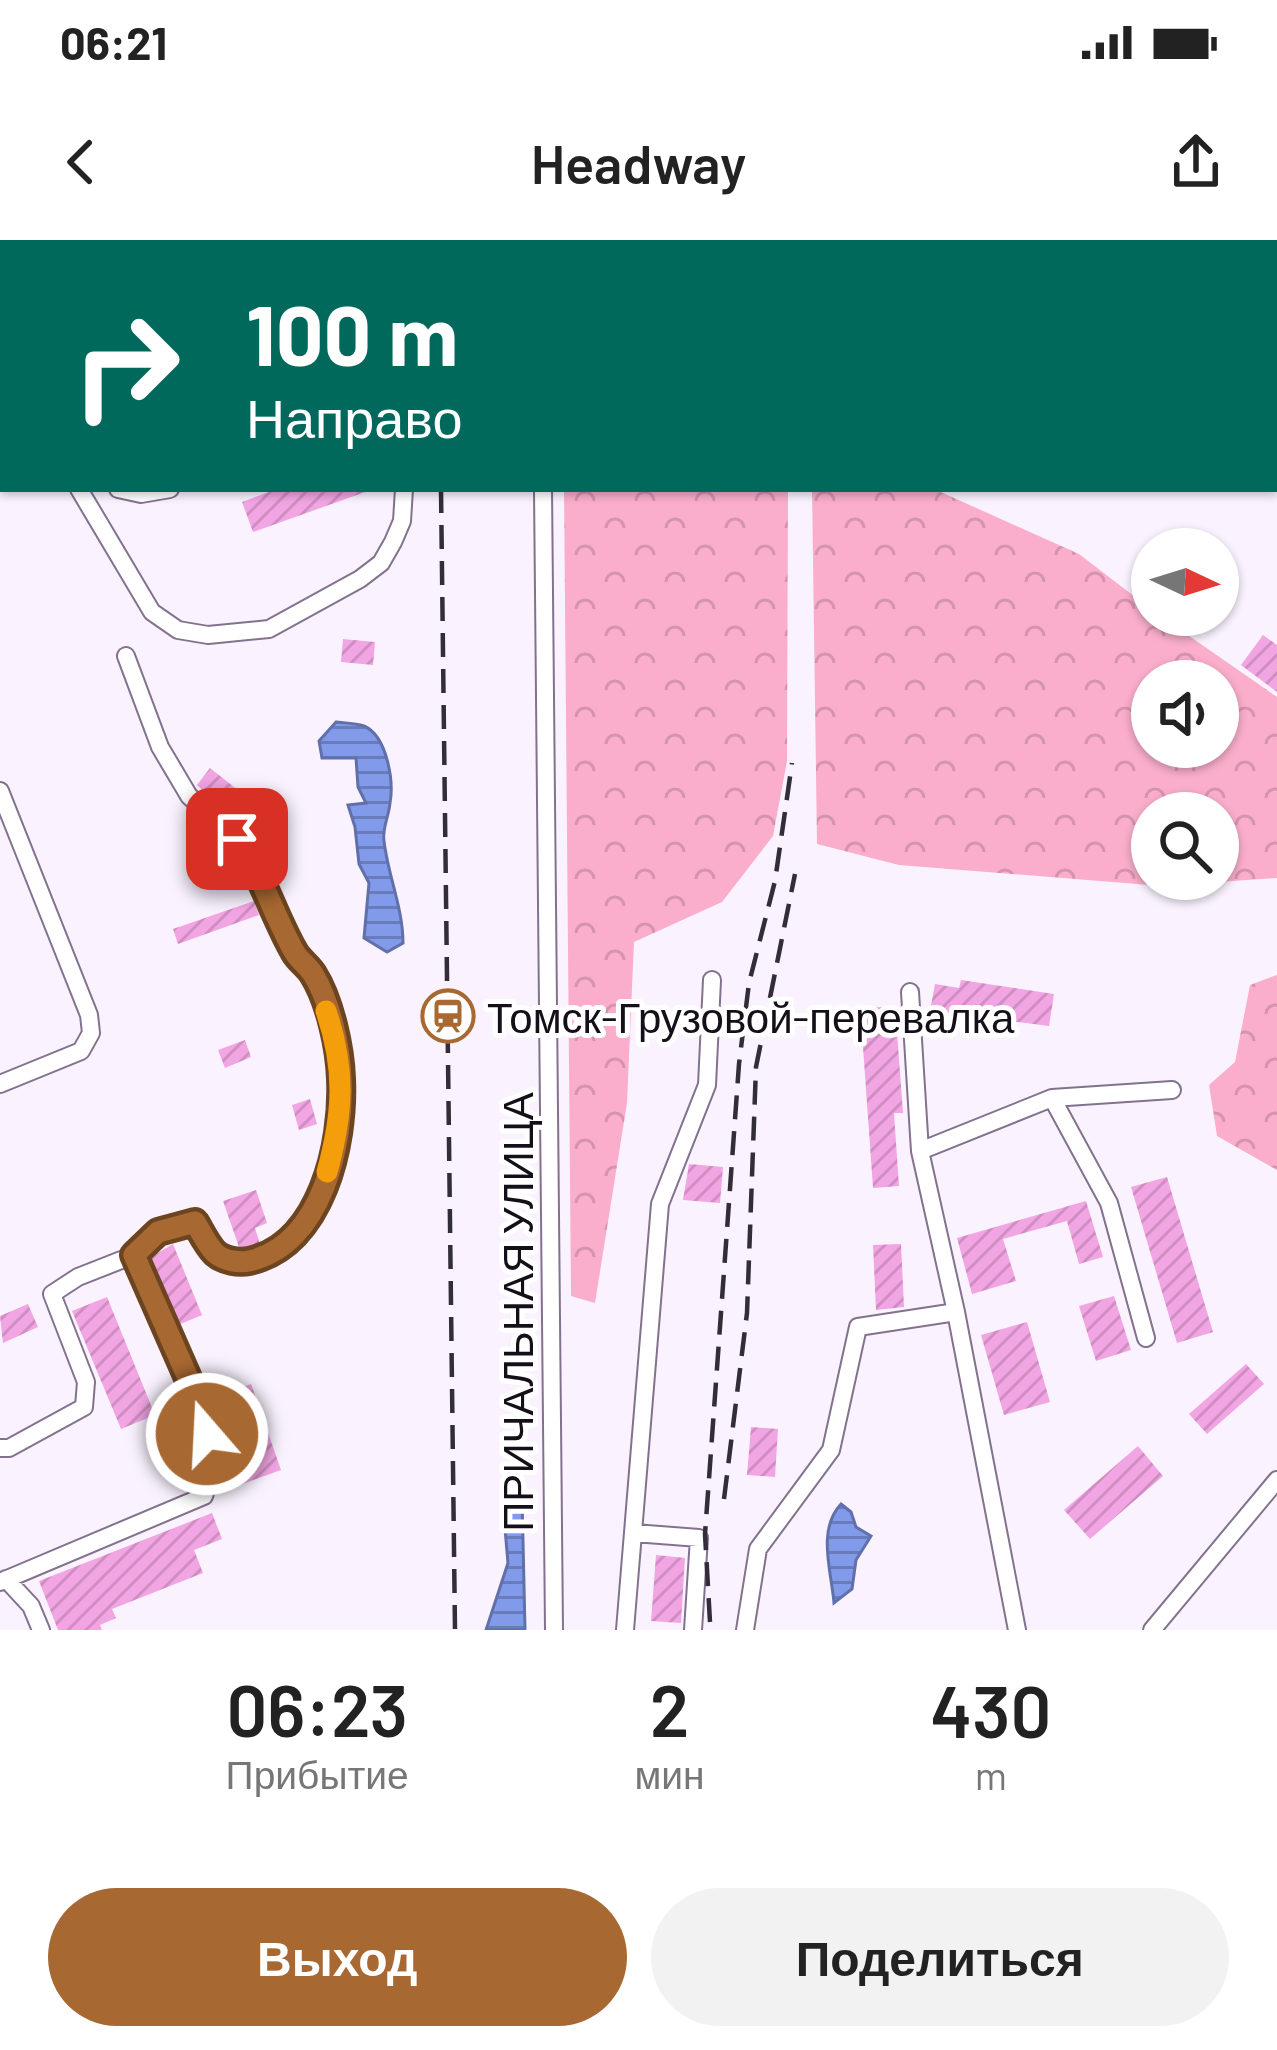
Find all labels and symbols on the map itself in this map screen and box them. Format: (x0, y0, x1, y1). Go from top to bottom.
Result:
north arrow (1131, 528, 1239, 636)
pin (186, 788, 288, 890)
station icon: Томск-Грузовой-перевалка (420, 988, 476, 1044)
place label: Томск-Грузовой-перевалка (487, 991, 1015, 1042)
street label: ПРИЧАЛЬНАЯ УЛИЦА (491, 1092, 542, 1532)
position arrow (144, 1371, 270, 1497)

